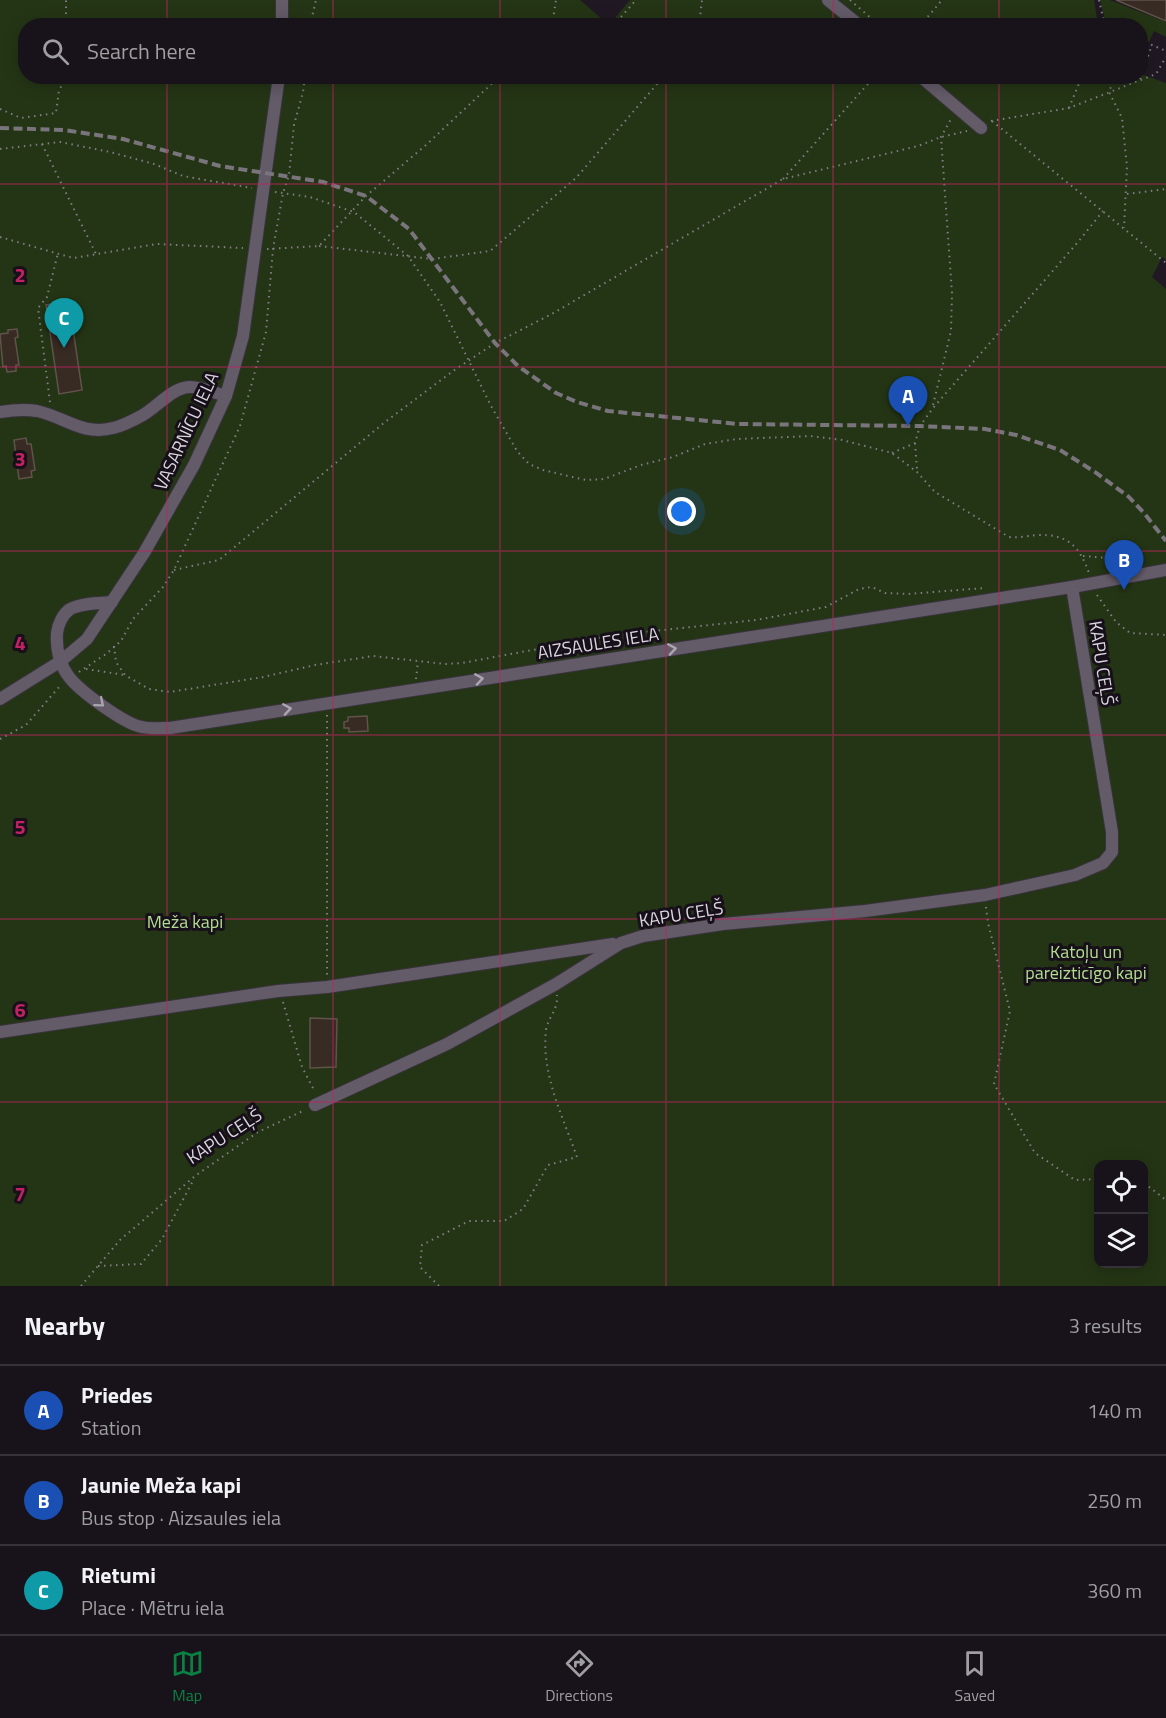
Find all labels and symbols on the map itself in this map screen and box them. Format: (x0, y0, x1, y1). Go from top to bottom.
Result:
text: 2 (14, 259, 26, 290)
pin: C (44, 298, 84, 348)
street label: VASARNĪCU IELA (147, 367, 225, 495)
pin: A (888, 376, 928, 426)
text: 3 (14, 443, 26, 474)
your location (667, 497, 696, 526)
pin: B (1104, 540, 1144, 590)
street label: KAPU CEĻŠ (1082, 619, 1122, 707)
street label: AIZSAULES IELA (535, 620, 661, 666)
text: 4 (14, 627, 26, 658)
one-way arrow (667, 644, 677, 656)
one-way arrow (475, 674, 484, 686)
one-way arrow (93, 696, 104, 707)
one-way arrow (282, 704, 291, 716)
text: 5 (14, 811, 26, 842)
street label: KAPU CEĻŠ (637, 894, 725, 934)
park label: Meža kapi (147, 908, 223, 935)
park label: Katoļu un pareizticīgo kapi (1025, 938, 1147, 986)
text: 6 (14, 994, 26, 1025)
street label: KAPU CEĻŠ (181, 1101, 267, 1171)
text: 7 (14, 1178, 26, 1209)

